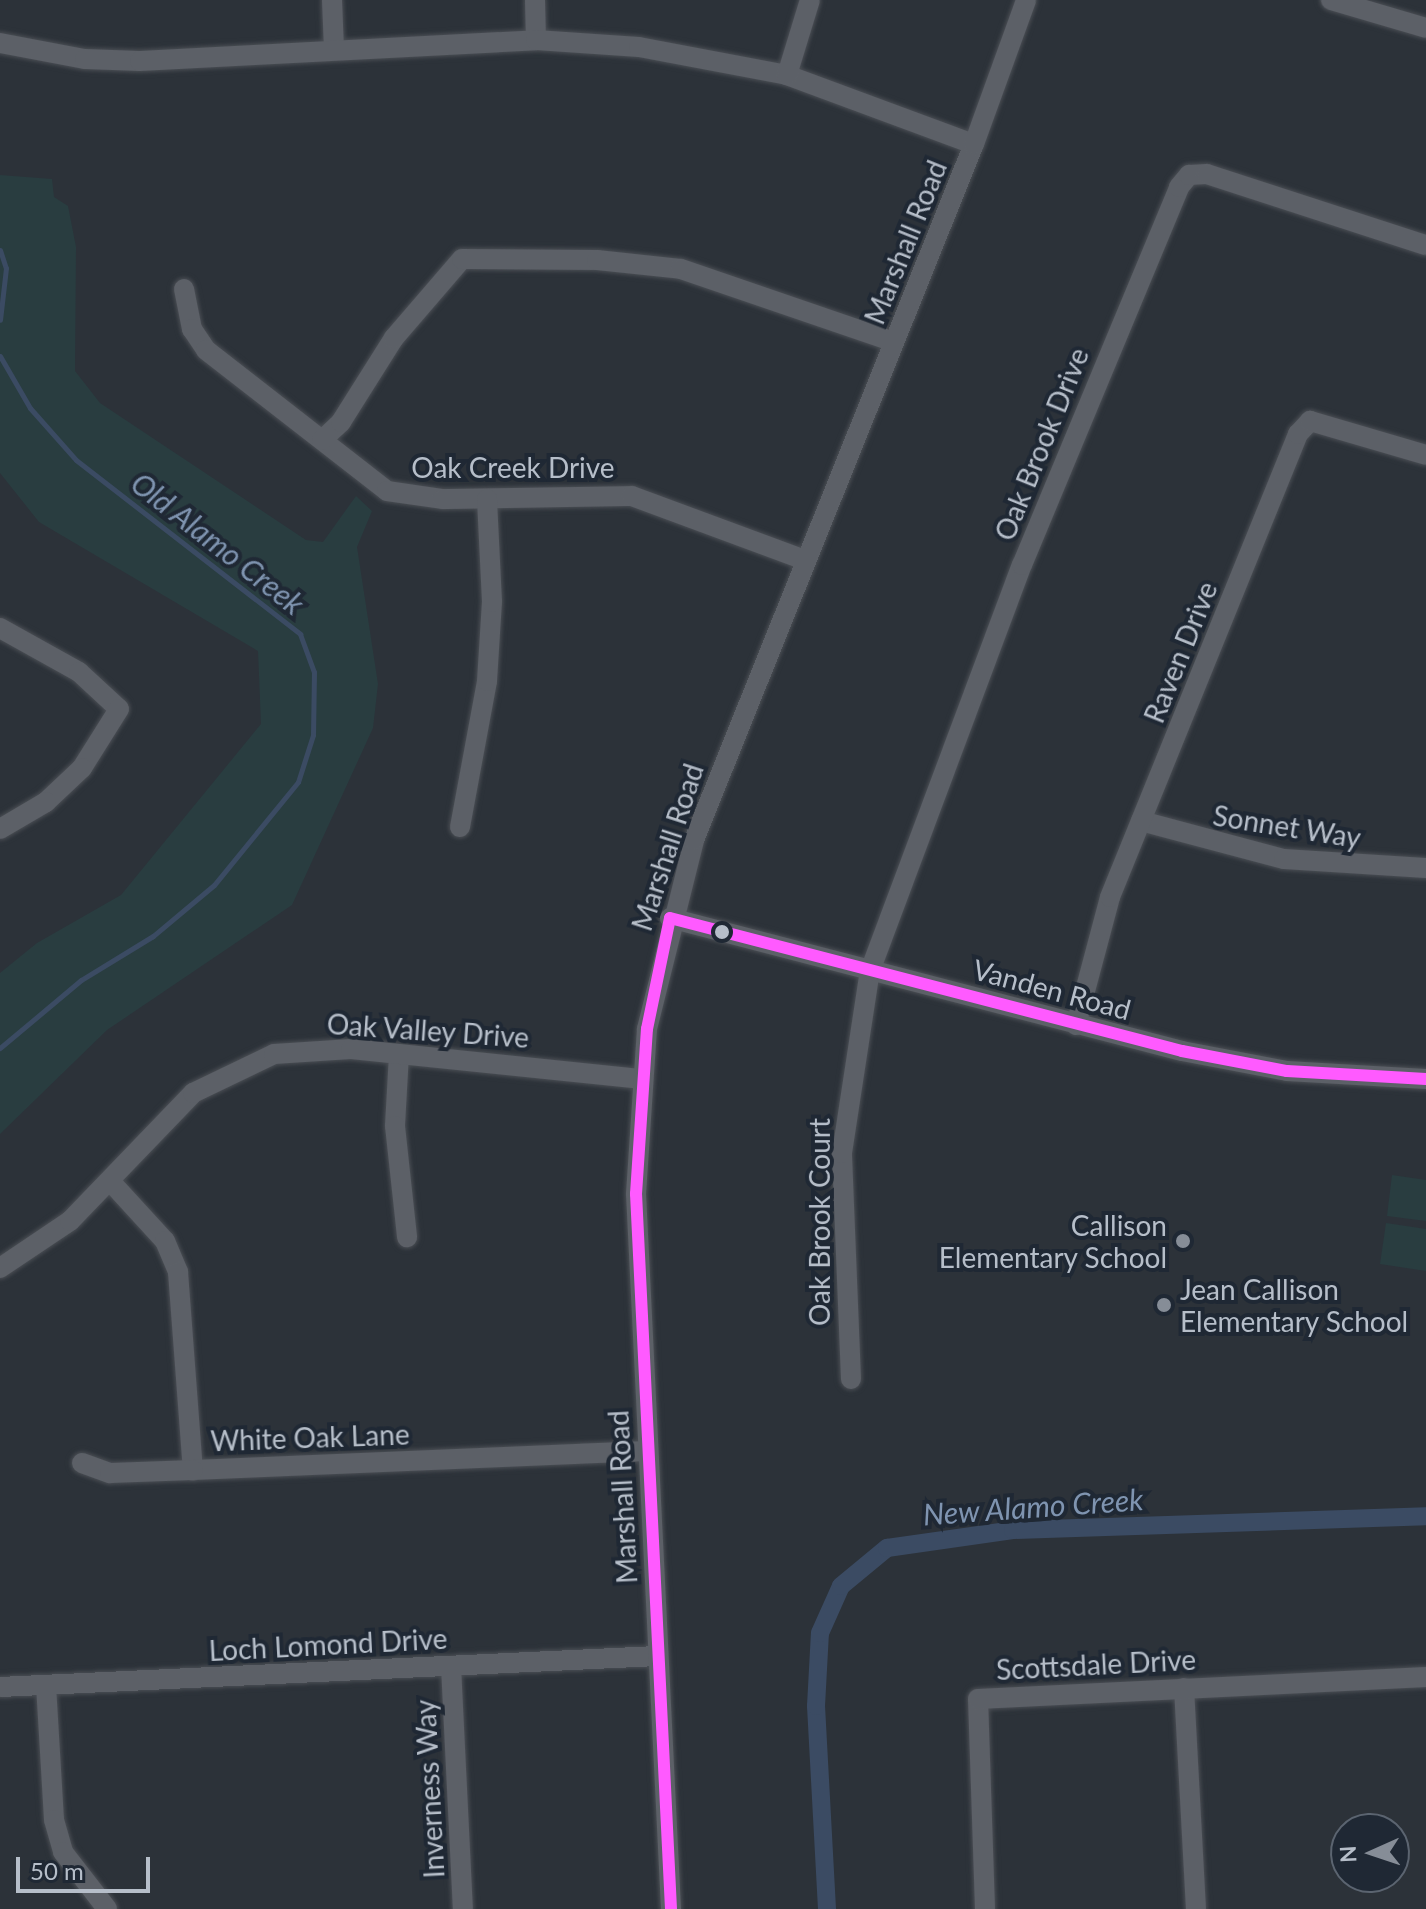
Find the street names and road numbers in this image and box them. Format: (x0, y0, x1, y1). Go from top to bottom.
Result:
street label: Marshall Road (857, 155, 953, 329)
street label: Oak Brook Drive (987, 343, 1095, 545)
street label: Oak Creek Drive (411, 450, 615, 484)
street label: Raven Drive (1136, 576, 1224, 728)
street label: Marshall Road (624, 759, 710, 935)
street label: Sonnet Way (1211, 798, 1363, 854)
street label: Vanden Road (970, 952, 1134, 1026)
street label: Oak Valley Drive (325, 1006, 531, 1054)
street label: Oak Brook Court (802, 1118, 836, 1326)
street label: Marshall Road (601, 1409, 643, 1585)
street label: White Oak Lane (210, 1417, 410, 1457)
street label: Loch Lomond Drive (208, 1621, 448, 1667)
street label: Scottsdale Drive (995, 1642, 1197, 1686)
street label: Inverness Way (408, 1699, 450, 1879)

